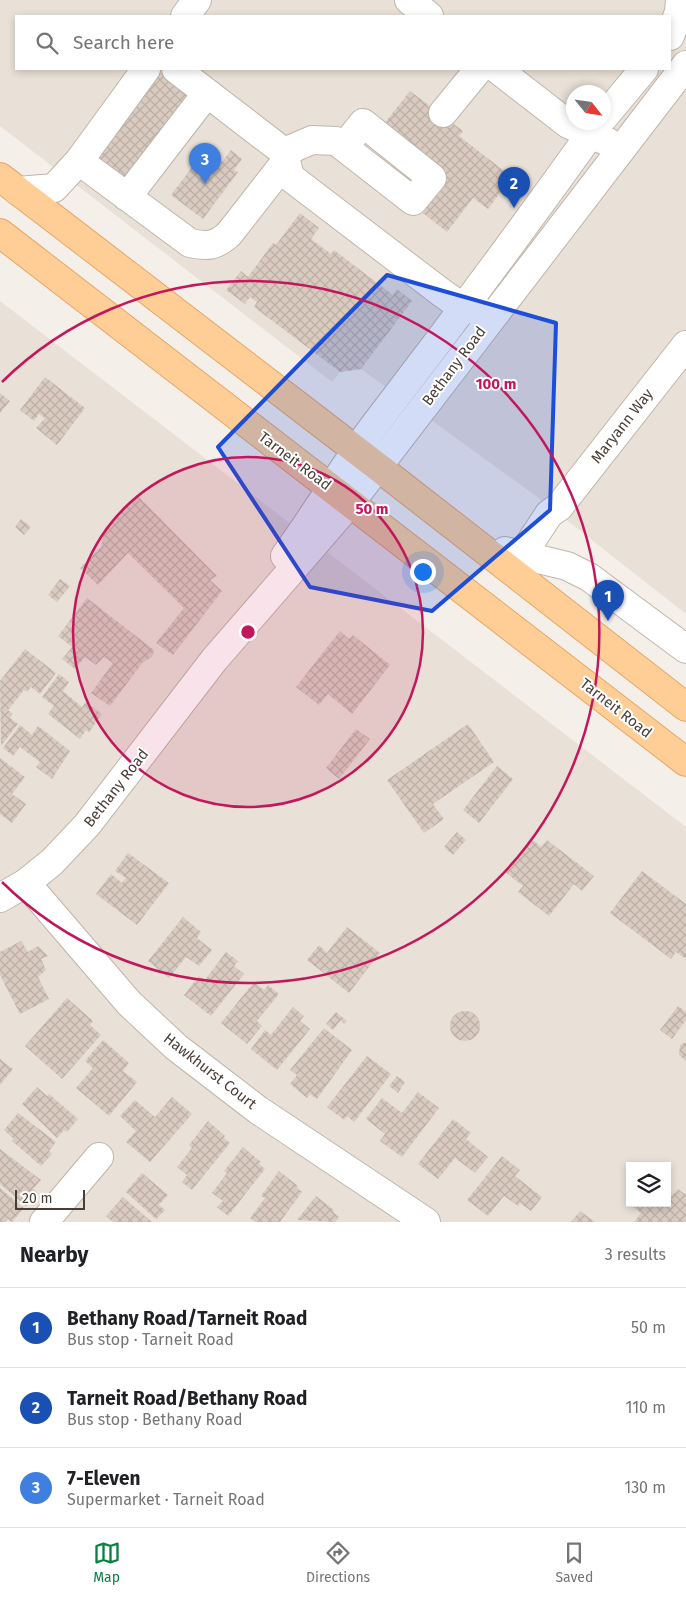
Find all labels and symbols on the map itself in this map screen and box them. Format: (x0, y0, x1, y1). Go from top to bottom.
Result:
north arrow (566, 85, 611, 130)
pin: 3 (189, 143, 221, 184)
pin: 2 (498, 167, 530, 208)
street label: Bethany Road (418, 323, 490, 409)
text: 100 m (476, 375, 516, 393)
street label: Maryann Way (587, 385, 657, 467)
street label: Tarneit Road (255, 428, 335, 494)
text: 50 m (355, 500, 389, 518)
your location (410, 559, 436, 585)
pin: 1 (592, 580, 624, 621)
centre of rings (239, 623, 257, 641)
street label: Tarneit Road (577, 674, 655, 742)
street label: Bethany Road (80, 745, 152, 831)
street label: Hawkhurst Court (160, 1029, 261, 1113)
scale bar (15, 1187, 85, 1210)

